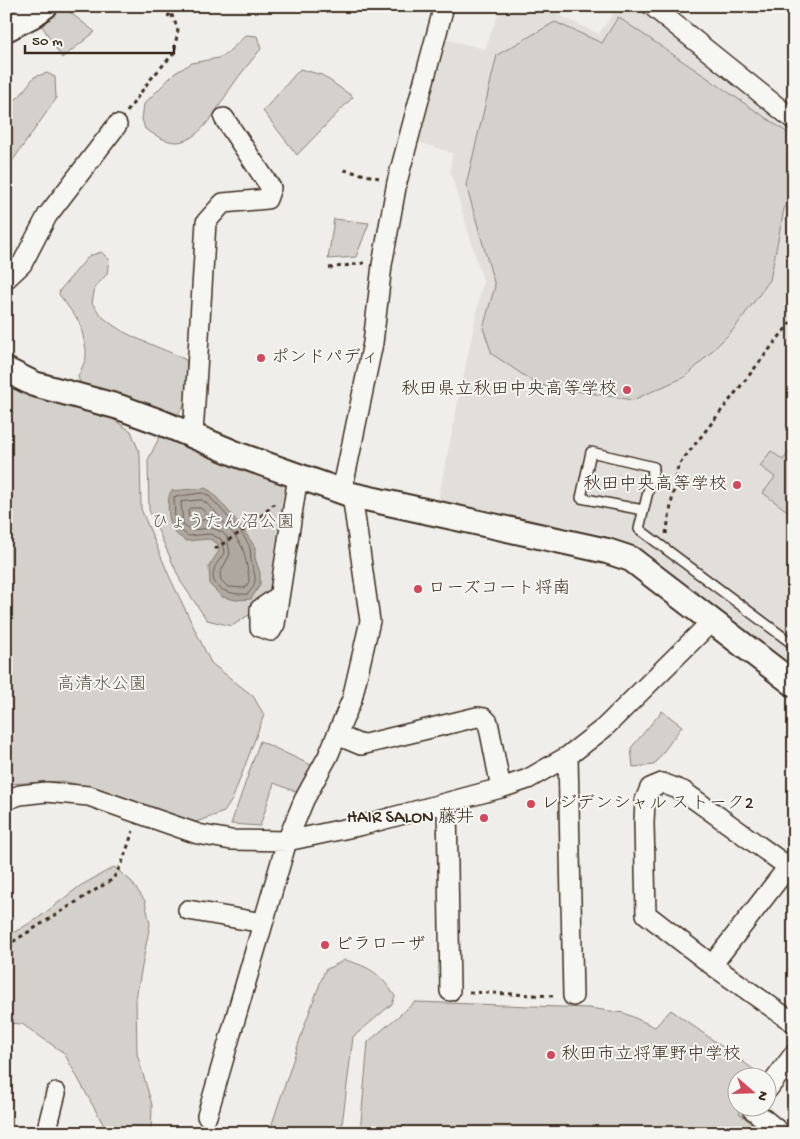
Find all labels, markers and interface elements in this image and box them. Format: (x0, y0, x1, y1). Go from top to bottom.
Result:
scale bar (25, 22, 174, 54)
text: 50 m (32, 33, 63, 51)
place label: ポンドパディ (271, 348, 379, 369)
marker: ポンドパディ (255, 352, 267, 364)
place label: 秋田県立秋田中央高等学校 (401, 379, 617, 401)
marker: 秋田県立秋田中央高等学校 (621, 384, 633, 396)
place label: 秋田中央高等学校 (583, 474, 727, 496)
marker: 秋田中央高等学校 (731, 479, 743, 491)
park label: ひょうたん沼公園 (151, 513, 295, 534)
place label: ローズコート将南 (428, 578, 571, 600)
marker: ローズコート将南 (412, 583, 424, 595)
park label: 高清水公園 (57, 674, 147, 696)
place label: レジデンシャル ストーク2 (541, 794, 754, 815)
marker: レジデンシャル ストーク2 (525, 798, 537, 810)
place label: HAIR SALON 藤井 (347, 807, 474, 829)
marker: HAIR SALON 藤井 (478, 812, 490, 824)
place label: ビラローザ (335, 935, 426, 956)
marker: ビラローザ (319, 939, 331, 951)
place label: 秋田市立将軍野中学校 (561, 1044, 741, 1066)
marker: 秋田市立将軍野中学校 (545, 1049, 557, 1061)
north arrow (728, 1066, 778, 1116)
text: N (752, 1088, 771, 1103)

